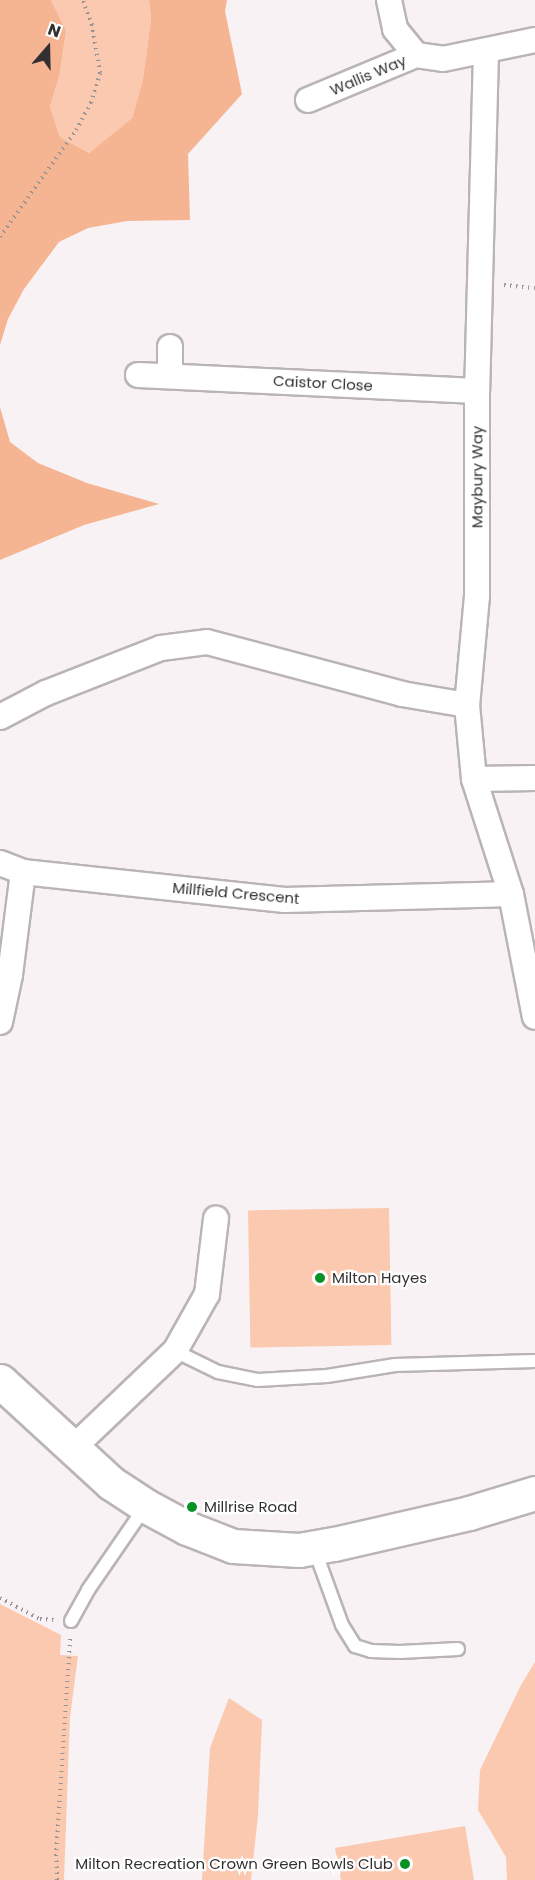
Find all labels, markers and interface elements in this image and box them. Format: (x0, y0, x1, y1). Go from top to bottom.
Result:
north arrow (18, 18, 78, 78)
text: N (45, 18, 64, 43)
street label: Wallis Way (327, 51, 409, 99)
street label: Caistor Close (273, 371, 373, 395)
street label: Maybury Way (468, 426, 486, 528)
street label: Millfield Crescent (172, 878, 300, 908)
place label: Milton Hayes (332, 1269, 427, 1287)
marker: Milton Hayes (313, 1271, 327, 1285)
place label: Millrise Road (204, 1498, 297, 1516)
marker: Millrise Road (185, 1500, 199, 1514)
place label: Milton Recreation Crown Green Bowls Club (75, 1855, 393, 1873)
marker: Milton Recreation Crown Green Bowls Club (398, 1857, 412, 1871)

